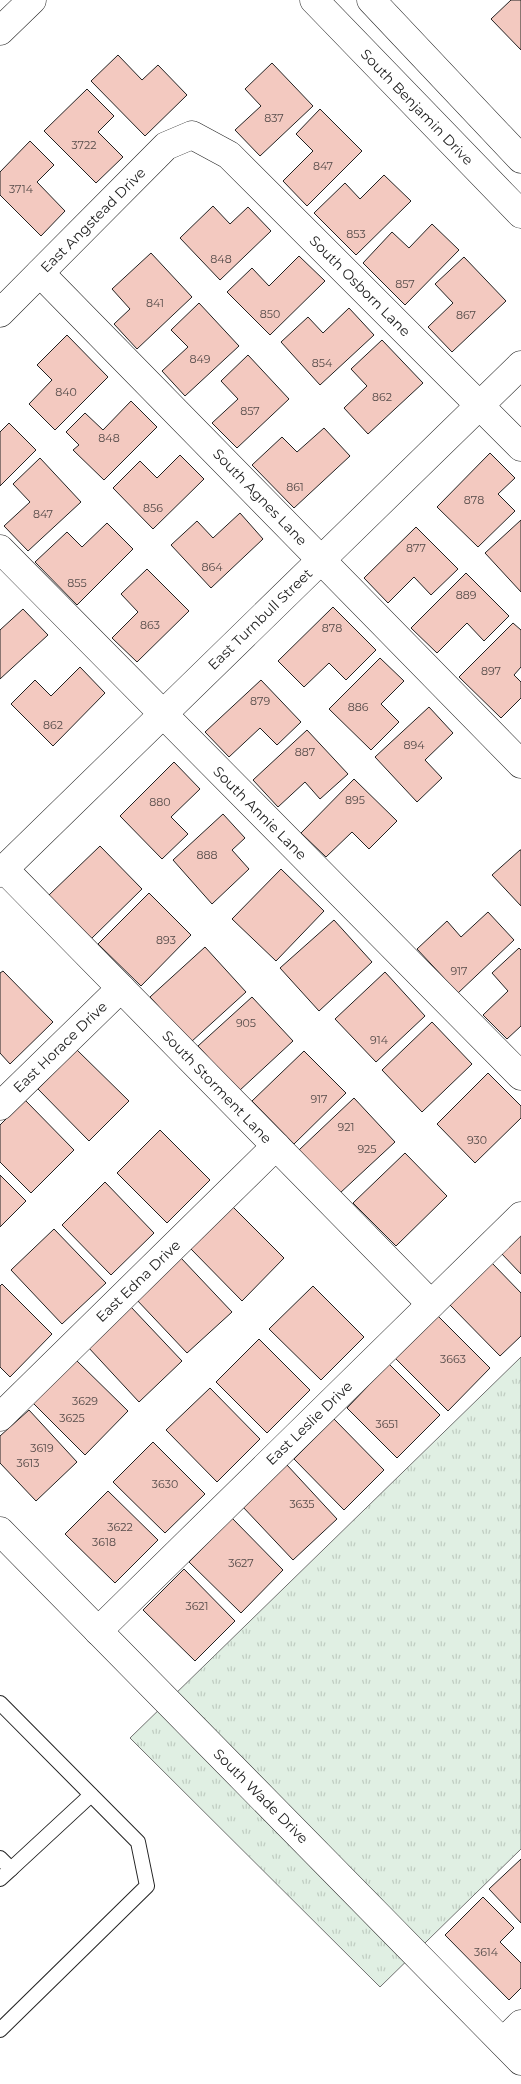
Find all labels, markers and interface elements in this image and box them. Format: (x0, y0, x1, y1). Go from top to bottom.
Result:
street label: South Benjamin Drive (357, 45, 477, 169)
house number: 837 (264, 111, 284, 125)
house number: 3722 (71, 138, 97, 152)
house number: 847 (313, 159, 333, 173)
street label: East Angstead Drive (37, 164, 149, 276)
house number: 3714 (9, 182, 34, 196)
house number: 853 (346, 227, 366, 241)
street label: South Osborn Lane (306, 232, 414, 340)
house number: 848 (210, 252, 232, 266)
house number: 857 (395, 277, 415, 291)
house number: 841 (146, 296, 164, 310)
house number: 850 (260, 307, 280, 321)
house number: 867 (456, 308, 476, 322)
house number: 849 (190, 352, 211, 366)
house number: 854 (312, 356, 333, 370)
house number: 840 (55, 385, 77, 399)
house number: 862 (372, 390, 392, 404)
house number: 857 (240, 404, 260, 418)
house number: 848 (98, 431, 120, 445)
street label: South Agnes Lane (209, 445, 311, 549)
house number: 861 (286, 480, 304, 494)
house number: 878 (464, 493, 484, 507)
house number: 856 (143, 501, 163, 515)
house number: 847 (33, 507, 53, 521)
house number: 877 (406, 541, 426, 555)
house number: 864 (202, 560, 223, 574)
street label: East Turnbull Street (204, 564, 316, 674)
house number: 855 (67, 576, 87, 590)
house number: 889 (456, 588, 477, 602)
house number: 863 (140, 618, 160, 632)
house number: 878 (322, 621, 342, 635)
house number: 897 (481, 664, 501, 678)
house number: 879 (250, 694, 270, 708)
house number: 886 (348, 700, 369, 714)
house number: 862 (43, 718, 63, 732)
house number: 894 (404, 738, 425, 752)
house number: 887 (295, 745, 315, 759)
street label: South Annie Lane (209, 762, 311, 864)
house number: 895 (345, 793, 365, 807)
house number: 880 (149, 795, 171, 809)
house number: 888 (196, 848, 218, 862)
house number: 893 (156, 933, 176, 947)
house number: 917 (450, 964, 468, 978)
street label: East Horace Drive (9, 998, 111, 1096)
house number: 905 (236, 1016, 256, 1030)
street label: South Storment Lane (158, 1027, 276, 1147)
house number: 914 (370, 1033, 389, 1047)
house number: 917 (310, 1092, 328, 1106)
house number: 921 (338, 1120, 354, 1134)
house number: 930 (467, 1133, 487, 1147)
house number: 925 (357, 1142, 377, 1156)
street label: East Edna Drive (92, 1236, 184, 1326)
house number: 3663 (440, 1352, 466, 1366)
street label: East Leslie Drive (262, 1377, 356, 1469)
house number: 3629 (72, 1394, 98, 1408)
house number: 3625 (59, 1411, 85, 1425)
house number: 3651 (375, 1417, 399, 1431)
house number: 3619 (30, 1441, 54, 1455)
house number: 3613 (16, 1456, 40, 1470)
house number: 3630 (152, 1477, 178, 1491)
house number: 3635 (289, 1497, 315, 1511)
house number: 3622 (107, 1520, 133, 1534)
house number: 3618 (92, 1535, 116, 1549)
house number: 3627 (228, 1556, 254, 1570)
house number: 3621 (185, 1599, 209, 1613)
street label: South Wade Drive (210, 1745, 312, 1847)
house number: 3614 (474, 1945, 499, 1959)

